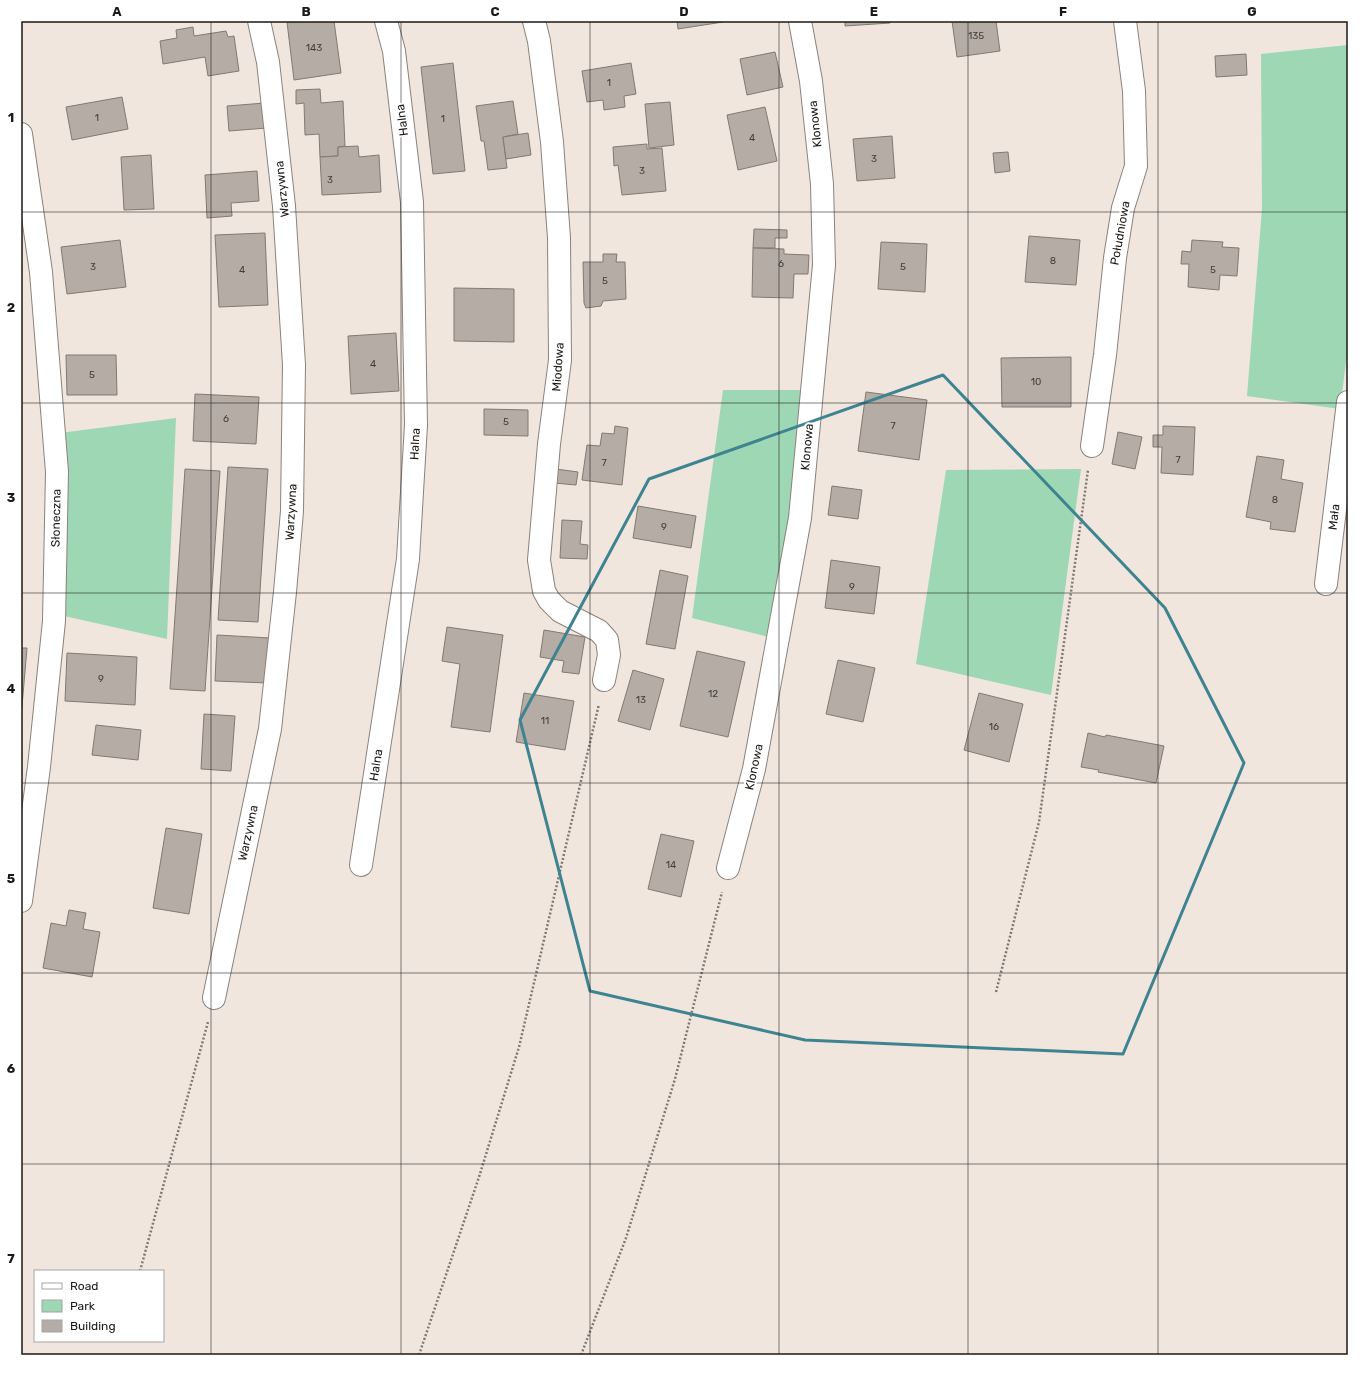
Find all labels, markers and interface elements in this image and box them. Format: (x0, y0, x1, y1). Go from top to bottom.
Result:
text: A (112, 4, 122, 19)
text: B (301, 4, 311, 19)
text: C (490, 4, 500, 19)
text: D (679, 4, 689, 19)
text: E (870, 4, 878, 19)
text: F (1059, 4, 1067, 19)
text: G (1247, 4, 1257, 19)
house number: 135 (968, 30, 984, 42)
house number: 143 (306, 42, 322, 54)
house number: 1 (607, 77, 611, 89)
street label: Klonowa (806, 100, 824, 148)
street label: Halna (393, 103, 411, 137)
text: 1 (8, 110, 14, 125)
house number: 1 (95, 112, 99, 124)
house number: 1 (441, 113, 445, 125)
house number: 4 (749, 132, 755, 144)
house number: 3 (871, 153, 877, 165)
street label: Warzywna (272, 160, 292, 218)
house number: 3 (639, 165, 645, 177)
house number: 3 (327, 174, 333, 186)
street label: Południowa (1107, 200, 1133, 266)
house number: 8 (1050, 255, 1056, 267)
house number: 6 (778, 258, 784, 270)
house number: 3 (90, 261, 96, 273)
house number: 5 (900, 261, 906, 273)
house number: 4 (239, 264, 245, 276)
house number: 5 (1210, 264, 1216, 276)
house number: 5 (602, 275, 608, 287)
text: 2 (7, 300, 15, 315)
street label: Miodowa (549, 342, 567, 392)
house number: 4 (370, 358, 376, 370)
house number: 5 (89, 369, 95, 381)
house number: 10 (1031, 376, 1041, 388)
house number: 6 (223, 413, 229, 425)
house number: 5 (503, 416, 509, 428)
house number: 7 (890, 420, 896, 432)
street label: Klonowa (798, 423, 816, 471)
street label: Halna (407, 428, 423, 460)
house number: 7 (1175, 454, 1181, 466)
house number: 7 (601, 457, 607, 469)
street label: Warzywna (283, 483, 299, 541)
street label: Słoneczna (48, 489, 64, 547)
text: 3 (7, 490, 16, 505)
house number: 8 (1272, 494, 1278, 506)
street label: Mała (1325, 503, 1343, 531)
house number: 9 (661, 521, 667, 533)
house number: 9 (849, 581, 855, 593)
house number: 9 (98, 673, 104, 685)
text: 4 (7, 681, 16, 696)
house number: 12 (708, 688, 718, 700)
house number: 13 (636, 694, 646, 706)
house number: 11 (541, 715, 549, 727)
house number: 16 (989, 721, 999, 733)
street label: Klonowa (742, 743, 766, 791)
street label: Halna (367, 748, 385, 782)
street label: Warzywna (235, 804, 261, 862)
house number: 14 (666, 859, 676, 871)
text: 5 (7, 871, 15, 886)
text: 6 (7, 1061, 16, 1076)
text: 7 (7, 1251, 15, 1266)
legend (34, 1270, 164, 1342)
text: Road (70, 1279, 98, 1293)
text: Park (70, 1299, 96, 1313)
text: Building (70, 1319, 116, 1333)

